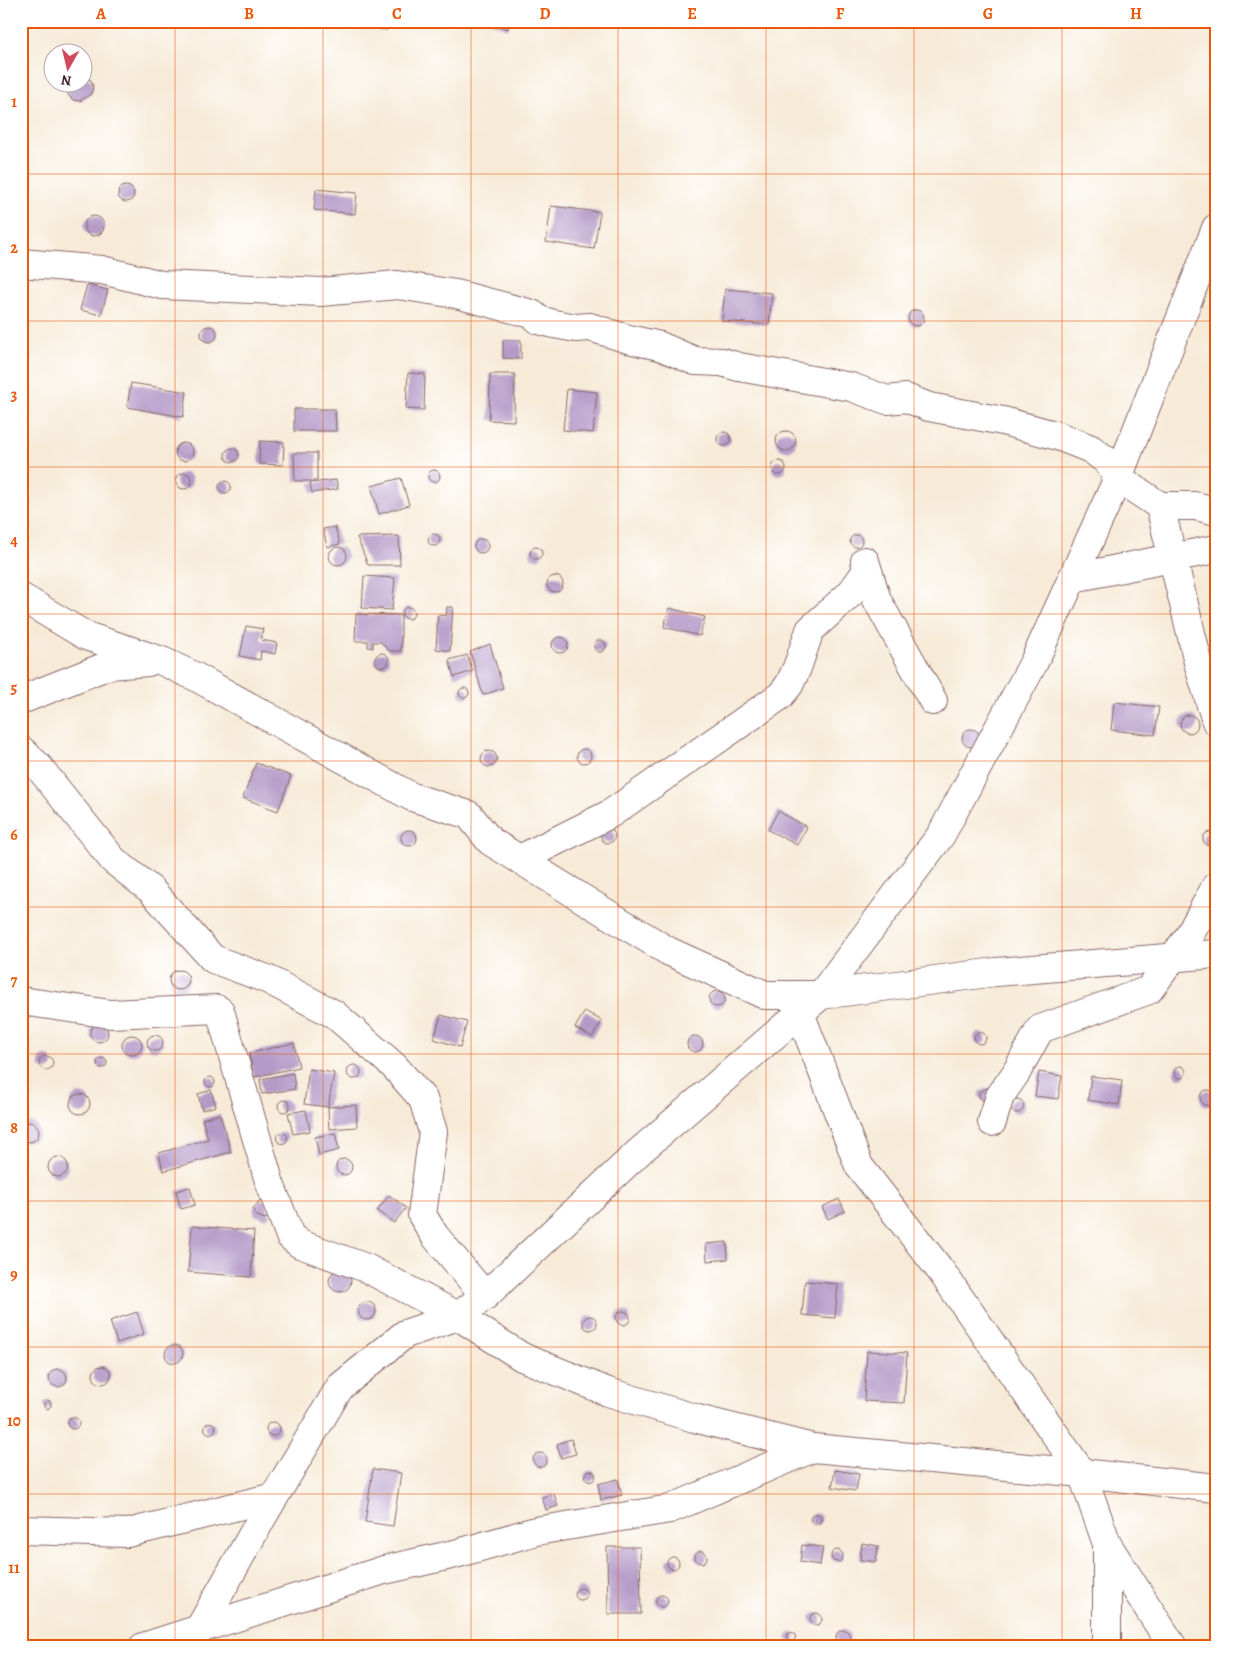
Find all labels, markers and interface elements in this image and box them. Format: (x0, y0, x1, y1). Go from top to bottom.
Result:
text: A (95, 3, 107, 25)
text: B (244, 3, 254, 25)
text: C (392, 3, 402, 25)
text: D (539, 3, 551, 25)
text: E (687, 3, 697, 25)
text: F (836, 3, 845, 25)
text: G (983, 3, 993, 25)
text: H (1130, 3, 1142, 25)
north arrow (42, 42, 92, 92)
text: N (60, 70, 73, 90)
text: 1 (11, 91, 17, 113)
text: 2 (10, 237, 18, 259)
text: 3 (11, 384, 18, 406)
text: 4 (10, 530, 18, 552)
text: 5 (11, 677, 18, 699)
text: 6 (10, 824, 18, 846)
text: 7 (11, 970, 18, 992)
text: 8 (10, 1117, 18, 1139)
text: 9 (10, 1264, 18, 1286)
text: 10 (7, 1410, 21, 1432)
text: 11 (8, 1557, 20, 1579)

